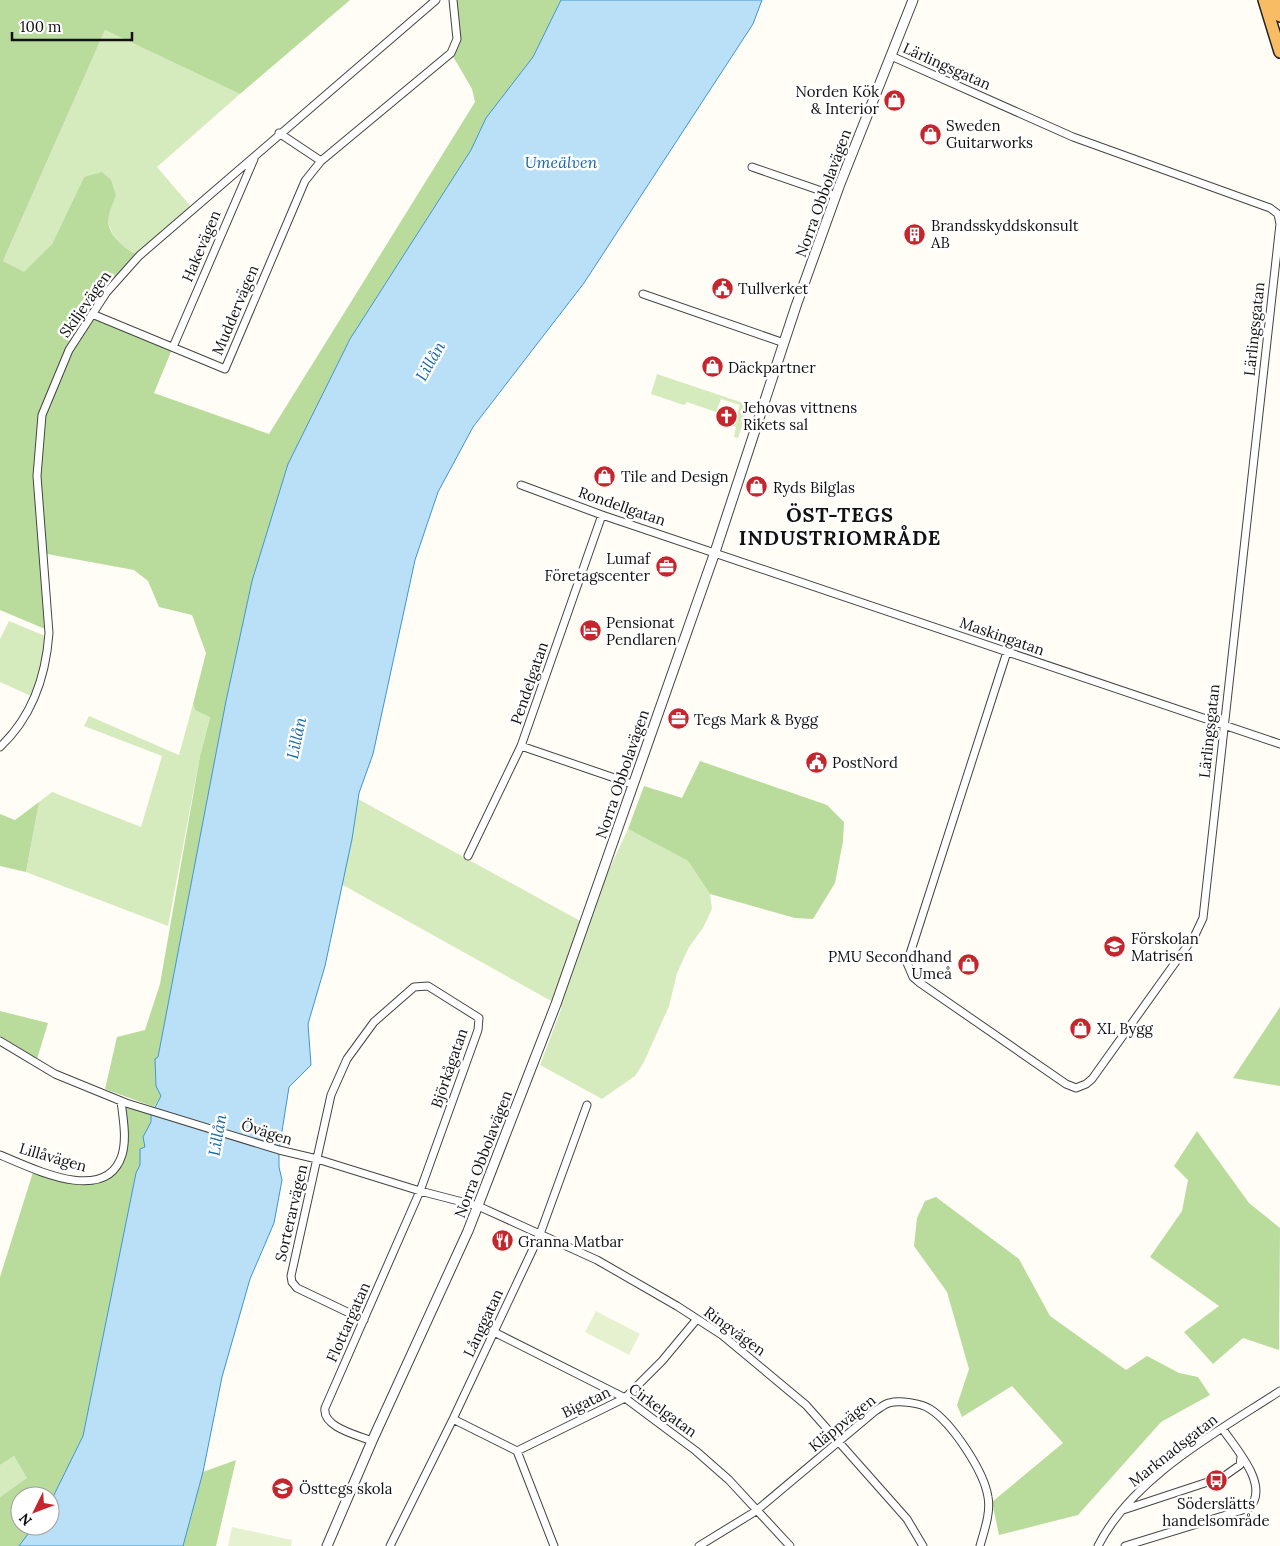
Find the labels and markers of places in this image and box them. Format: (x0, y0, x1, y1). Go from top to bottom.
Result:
place label: Norden Kök & Interior (796, 82, 879, 118)
shop icon: Norden Kök & Interior (883, 88, 907, 112)
place label: Sweden Guitarworks (946, 116, 1033, 152)
shop icon: Sweden Guitarworks (918, 122, 942, 146)
place label: Brandsskyddskonsult AB (930, 216, 1079, 252)
building icon: Brandsskyddskonsult AB (903, 222, 927, 246)
public building icon: Tullverket (710, 276, 734, 300)
place label: Tullverket (738, 279, 808, 298)
shop icon: Däckpartner (700, 355, 724, 379)
place label: Däckpartner (728, 358, 816, 377)
place label: Jehovas vittnens Rikets sal (742, 398, 857, 434)
church icon: Jehovas vittnens Rikets sal (715, 404, 739, 428)
shop icon: Tile and Design (593, 464, 617, 488)
place label: Tile and Design (621, 467, 729, 486)
shop icon: Ryds Bilglas (745, 475, 769, 499)
place label: Ryds Bilglas (773, 478, 855, 497)
place label: Lumaf Företagscenter (545, 549, 651, 585)
office icon: Lumaf Företagscenter (654, 555, 678, 579)
place label: Pensionat Pendlaren (606, 613, 677, 649)
hotel icon: Pensionat Pendlaren (578, 619, 602, 643)
office icon: Tegs Mark & Bygg (666, 707, 690, 731)
place label: Tegs Mark & Bygg (694, 710, 819, 729)
public building icon: PostNord (804, 750, 828, 774)
place label: PostNord (832, 753, 898, 772)
place label: Förskolan Matrisen (1131, 929, 1199, 965)
school or university icon: Förskolan Matrisen (1103, 935, 1127, 959)
place label: PMU Secondhand Umeå (828, 947, 952, 983)
shop icon: PMU Secondhand Umeå (956, 953, 980, 977)
shop icon: XL Bygg (1069, 1016, 1093, 1040)
place label: XL Bygg (1097, 1019, 1154, 1038)
restaurant icon: Granna Matbar (490, 1229, 514, 1253)
place label: Granna Matbar (518, 1232, 624, 1251)
bus stop icon: Söderslätts handelsområde (1204, 1468, 1228, 1492)
school or university icon: Östtegs skola (271, 1476, 295, 1500)
place label: Östtegs skola (299, 1479, 393, 1498)
place label: Söderslätts handelsområde (1162, 1494, 1270, 1530)

